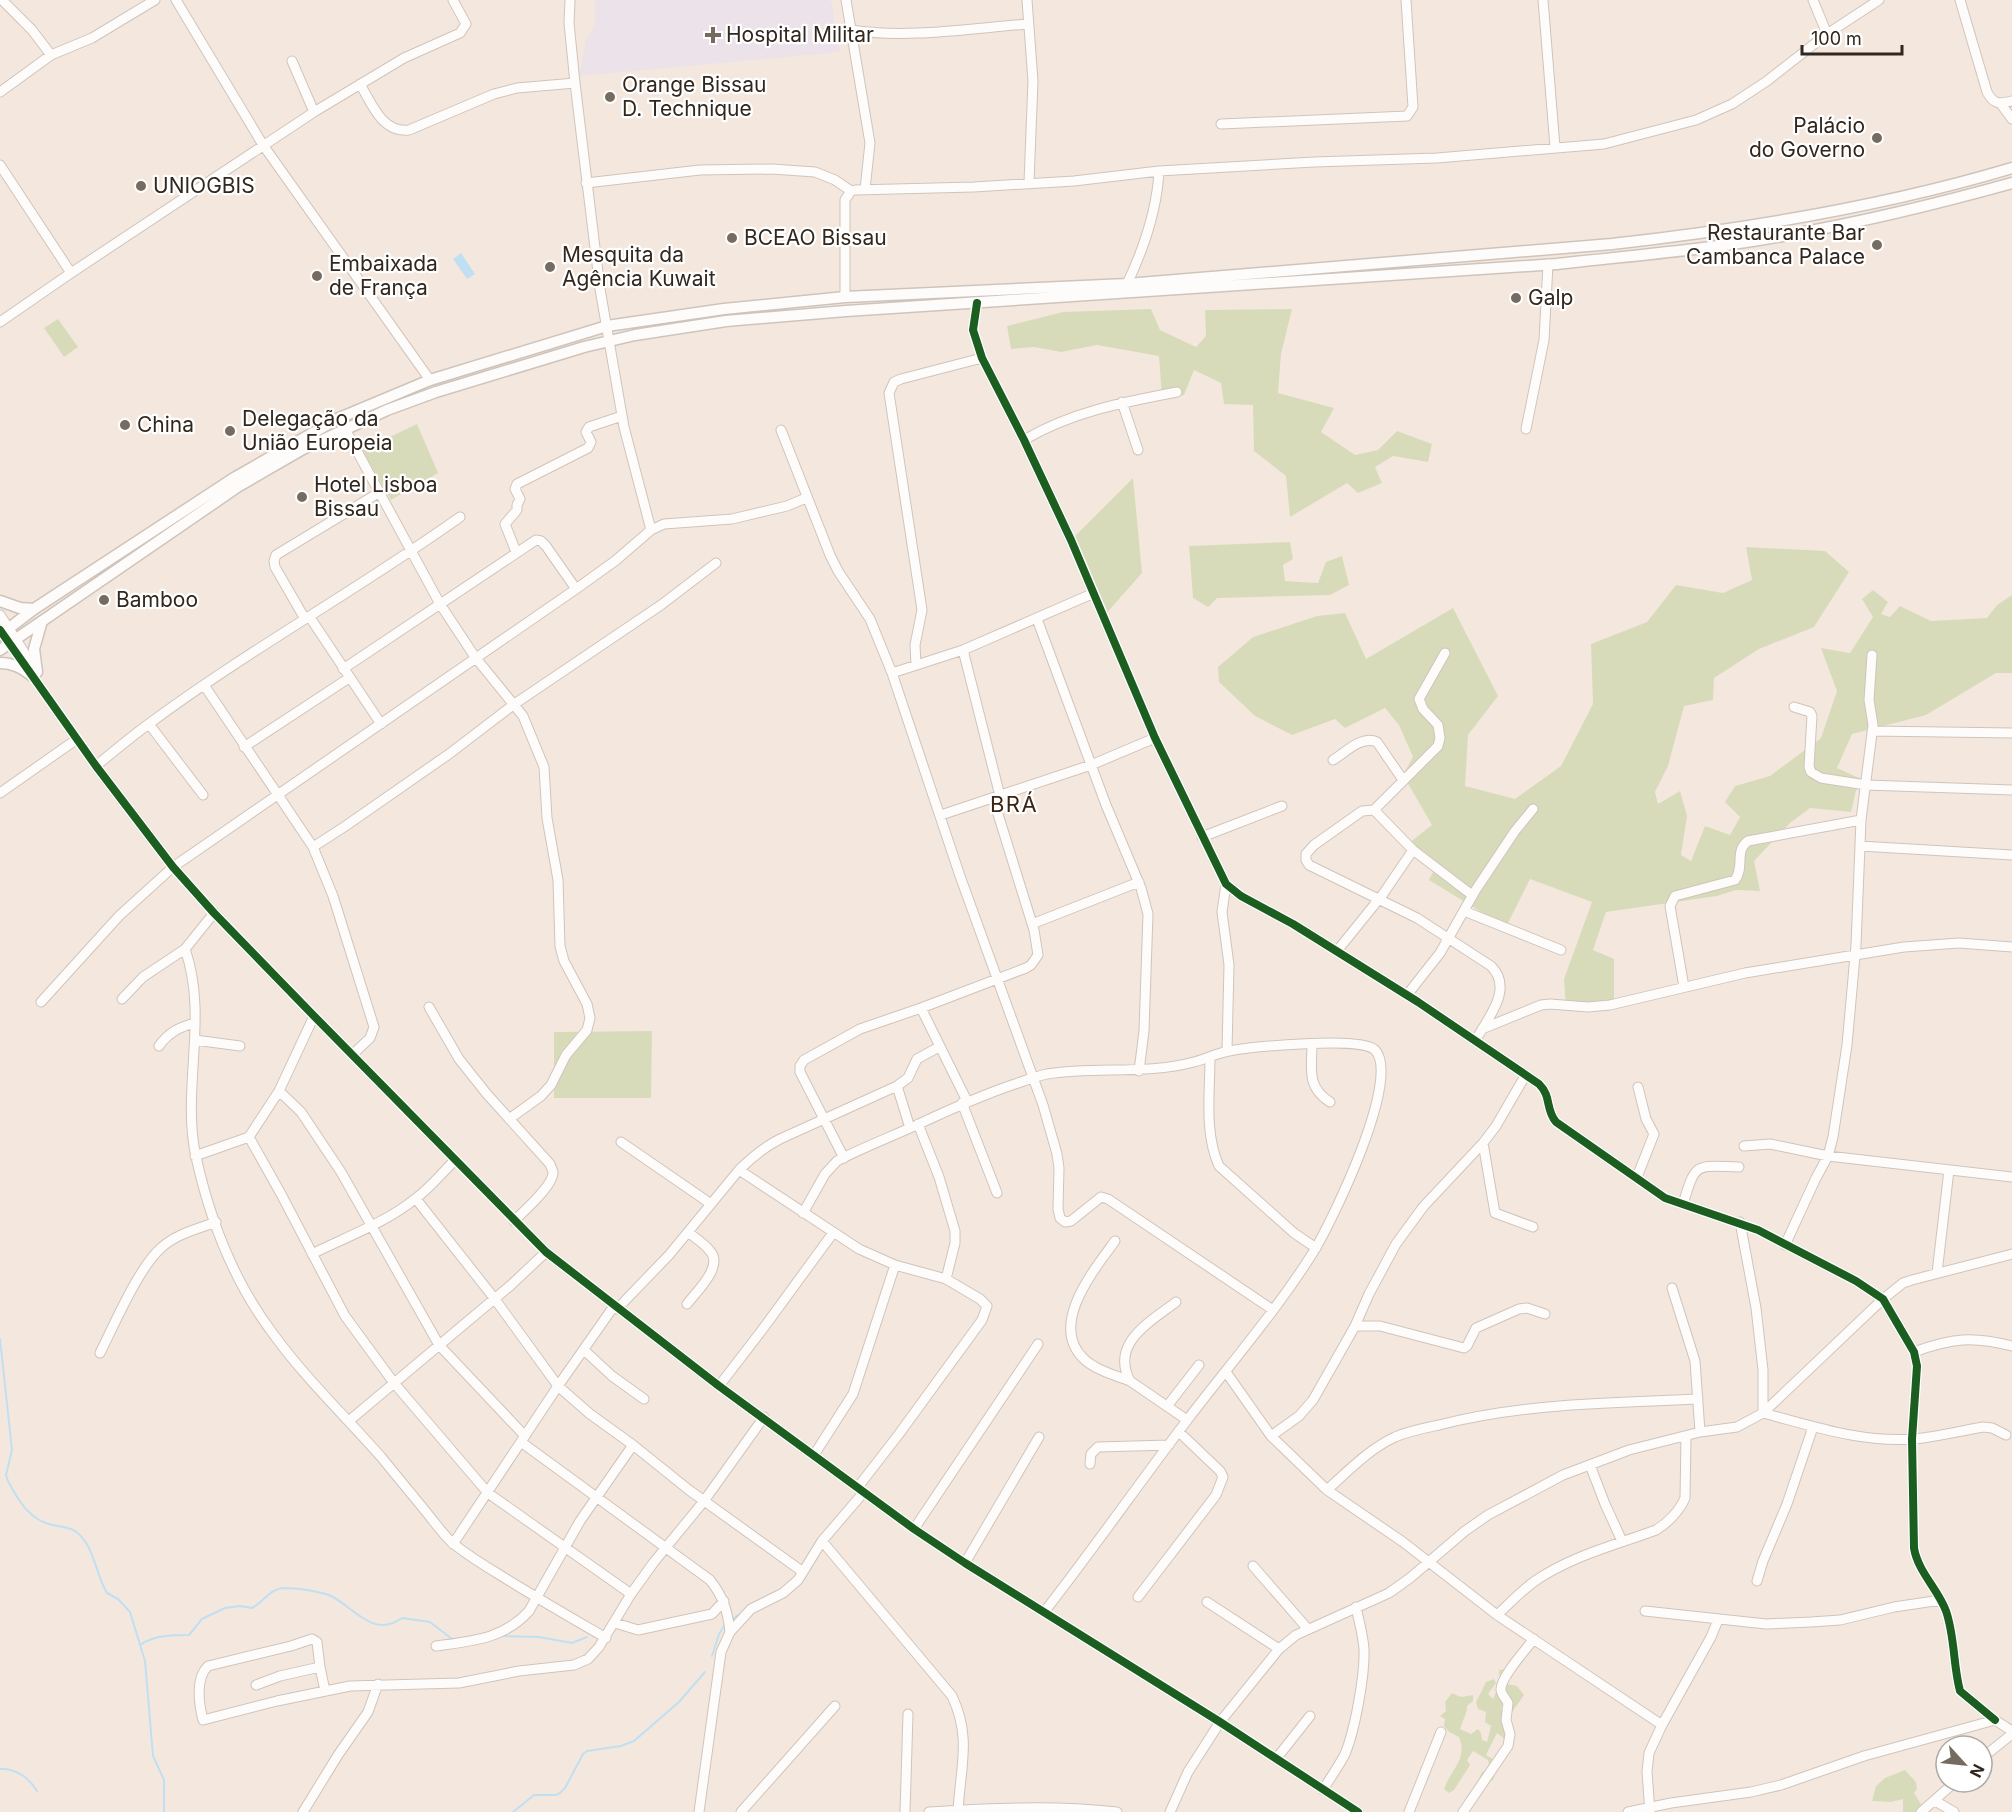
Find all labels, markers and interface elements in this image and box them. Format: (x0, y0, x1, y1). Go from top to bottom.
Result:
scale bar (1802, 18, 1902, 56)
place label: Hospital Militar (726, 22, 874, 47)
marker: Hospital Militar (704, 26, 722, 44)
text: 100 m (1811, 28, 1862, 49)
place label: Orange Bissau D. Technique (622, 72, 766, 121)
marker: Orange Bissau D. Technique (603, 90, 617, 104)
place label: Palácio do Governo (1749, 113, 1865, 162)
marker: Palácio do Governo (1870, 131, 1884, 145)
place label: UNIOGBIS (153, 173, 255, 198)
marker: UNIOGBIS (134, 179, 148, 193)
place label: Restaurante Bar Cambanca Palace (1686, 220, 1865, 269)
place label: BCEAO Bissau (744, 225, 887, 250)
marker: BCEAO Bissau (725, 231, 739, 245)
marker: Restaurante Bar Cambanca Palace (1870, 238, 1884, 252)
place label: Mesquita da Agência Kuwait (562, 242, 716, 291)
place label: Embaixada de França (329, 251, 438, 300)
marker: Mesquita da Agência Kuwait (543, 260, 557, 274)
marker: Embaixada de França (310, 269, 324, 283)
place label: Galp (1528, 285, 1573, 310)
marker: Galp (1509, 291, 1523, 305)
place label: Delegação da União Europeia (242, 406, 393, 455)
place label: China (137, 412, 194, 437)
marker: China (118, 418, 132, 432)
marker: Delegação da União Europeia (223, 424, 237, 438)
place label: Hotel Lisboa Bissau (314, 472, 438, 521)
marker: Hotel Lisboa Bissau (295, 490, 309, 504)
place label: Bamboo (116, 587, 198, 612)
marker: Bamboo (97, 593, 111, 607)
district label: BRÁ (990, 791, 1038, 817)
north arrow (1934, 1734, 1994, 1794)
text: N (1966, 1761, 1989, 1781)

